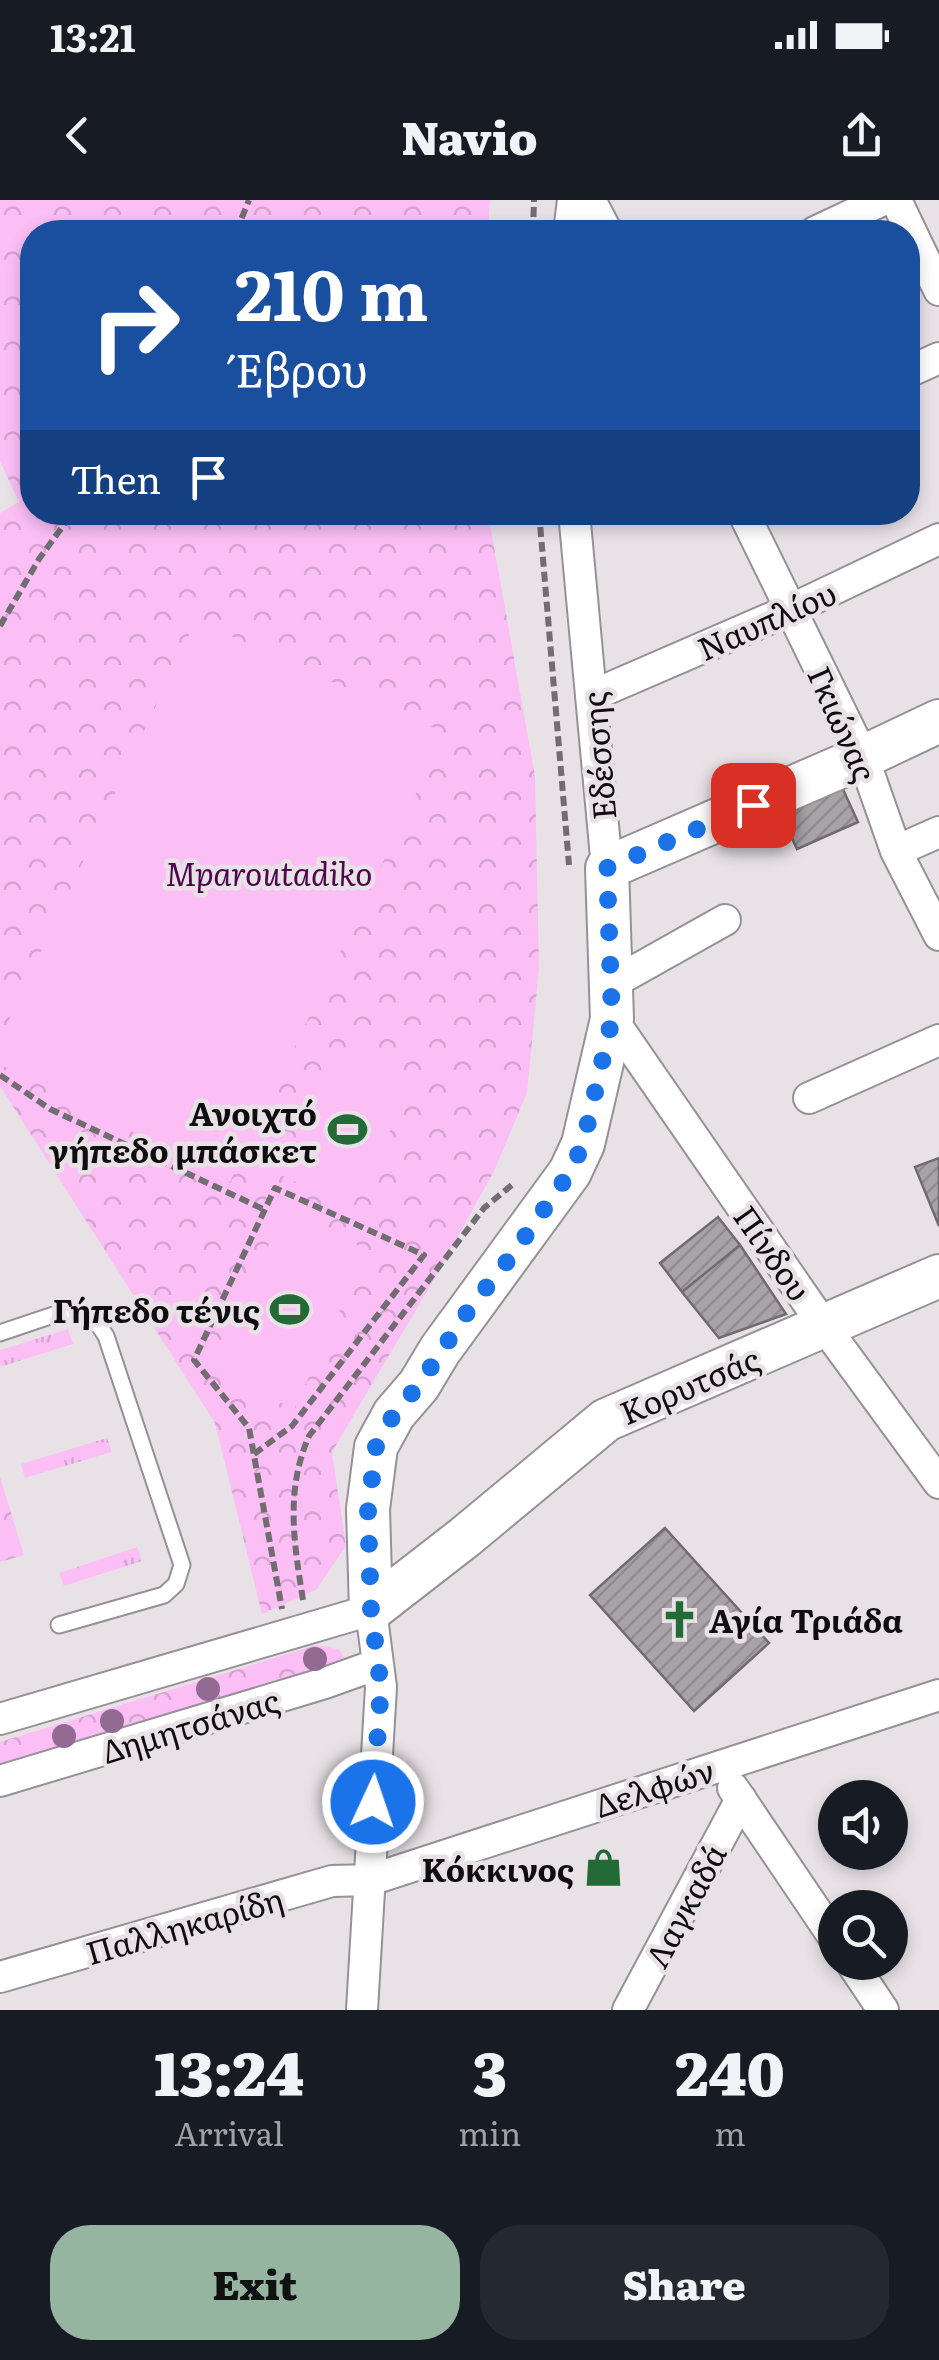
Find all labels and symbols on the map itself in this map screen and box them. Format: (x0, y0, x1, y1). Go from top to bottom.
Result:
street label: Ναυπλίου (689, 567, 843, 671)
street label: Γκιώνας (797, 658, 891, 788)
street label: Εδέσσης (567, 690, 627, 822)
pin (711, 763, 796, 848)
park label: Mparoutadiko (165, 848, 373, 896)
place label: Ανοιχτό γήπεδο μπάσκετ (49, 1088, 317, 1173)
sports icon: Ανοιχτό γήπεδο μπάσκετ (326, 1109, 368, 1151)
street label: Πίνδου (724, 1194, 824, 1310)
place label: Γήπεδο τένις (53, 1285, 260, 1333)
sports icon: Γήπεδο τένις (269, 1288, 311, 1330)
street label: Κορυτσάς (612, 1333, 766, 1435)
place label: Αγία Τριάδα (709, 1595, 903, 1643)
church icon: Αγία Τριάδα (658, 1598, 700, 1640)
street label: Δημητσάνας (95, 1674, 285, 1774)
street label: Δελφών (588, 1744, 720, 1828)
position arrow (321, 1750, 425, 1854)
street label: Λαγκαδά (631, 1834, 737, 1976)
place label: Κόκκινος (421, 1844, 574, 1892)
shop icon: Κόκκινος (583, 1847, 625, 1889)
street label: Παλληκαρίδη (80, 1873, 288, 1975)

